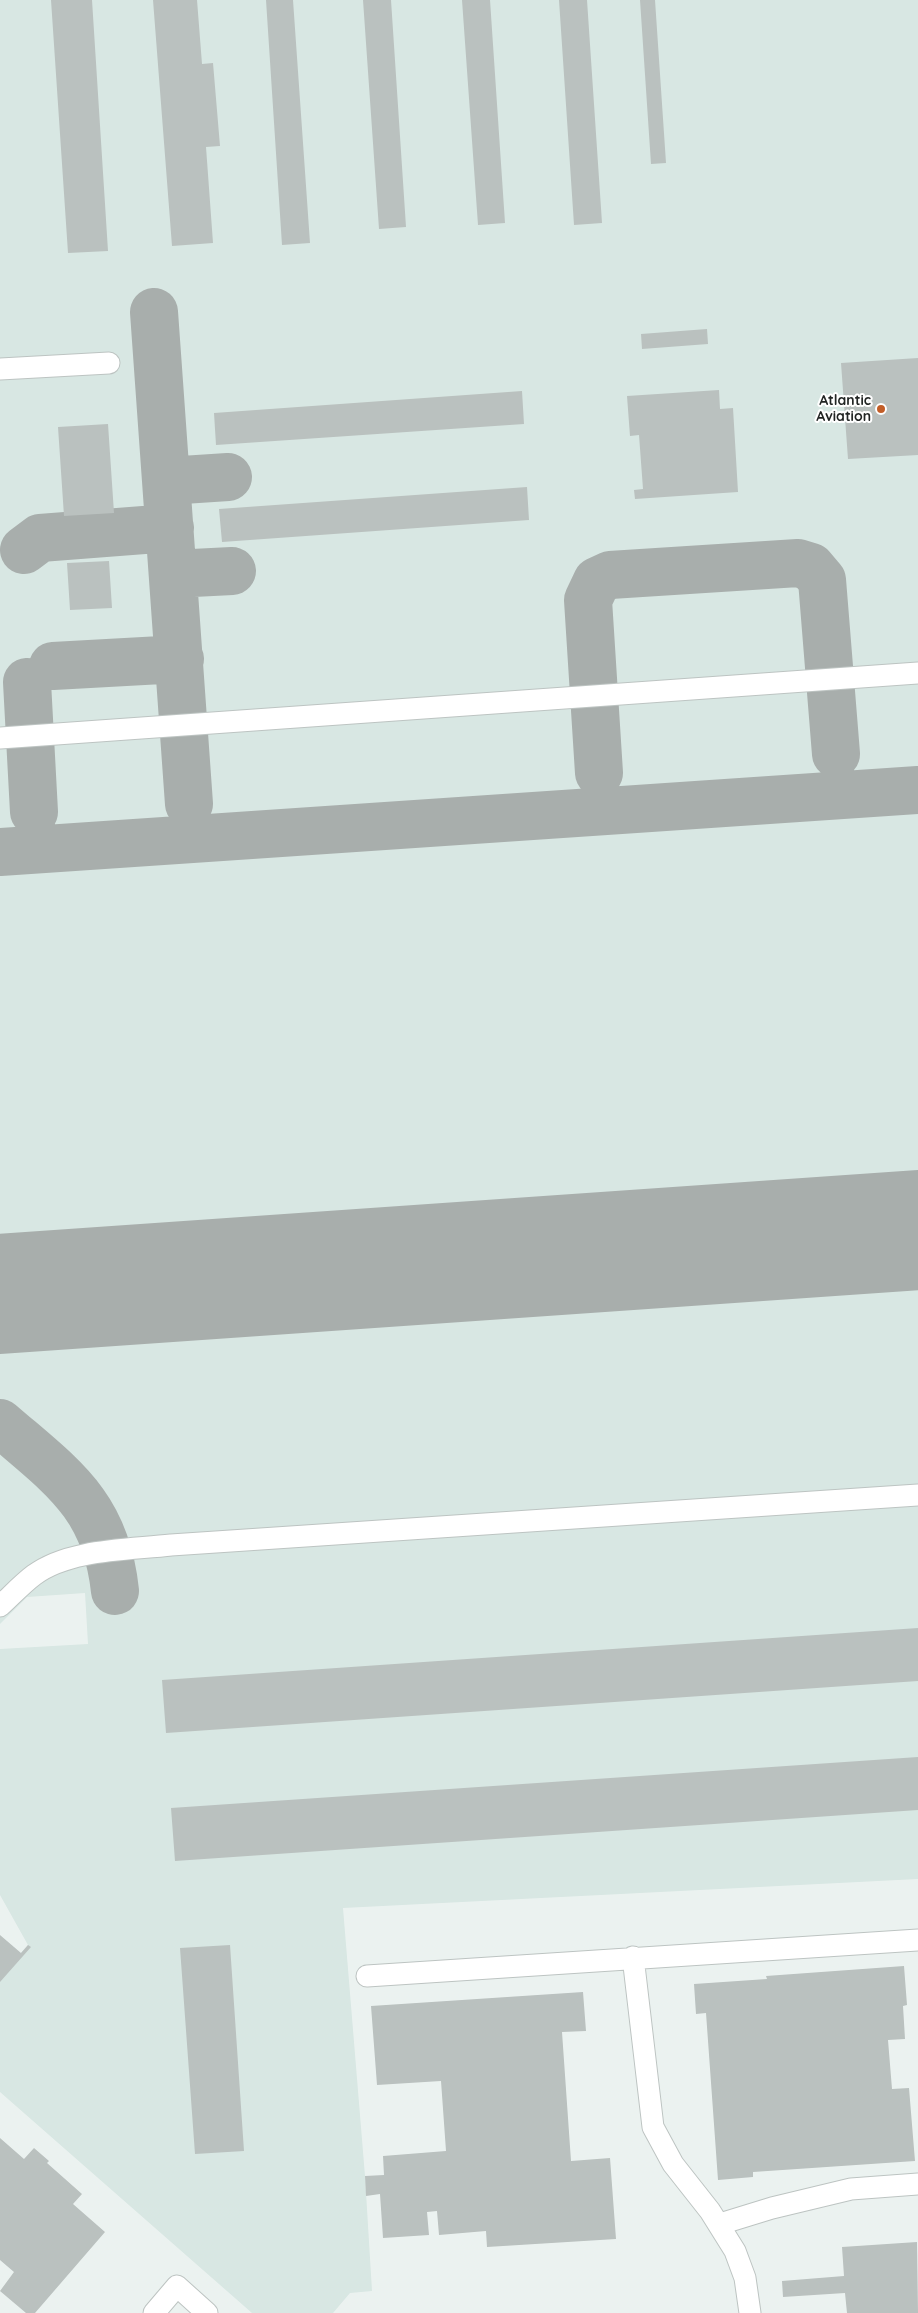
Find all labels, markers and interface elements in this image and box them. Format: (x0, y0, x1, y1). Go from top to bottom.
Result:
place label: Atlantic Aviation (816, 393, 871, 426)
marker: Atlantic Aviation (875, 403, 887, 415)

